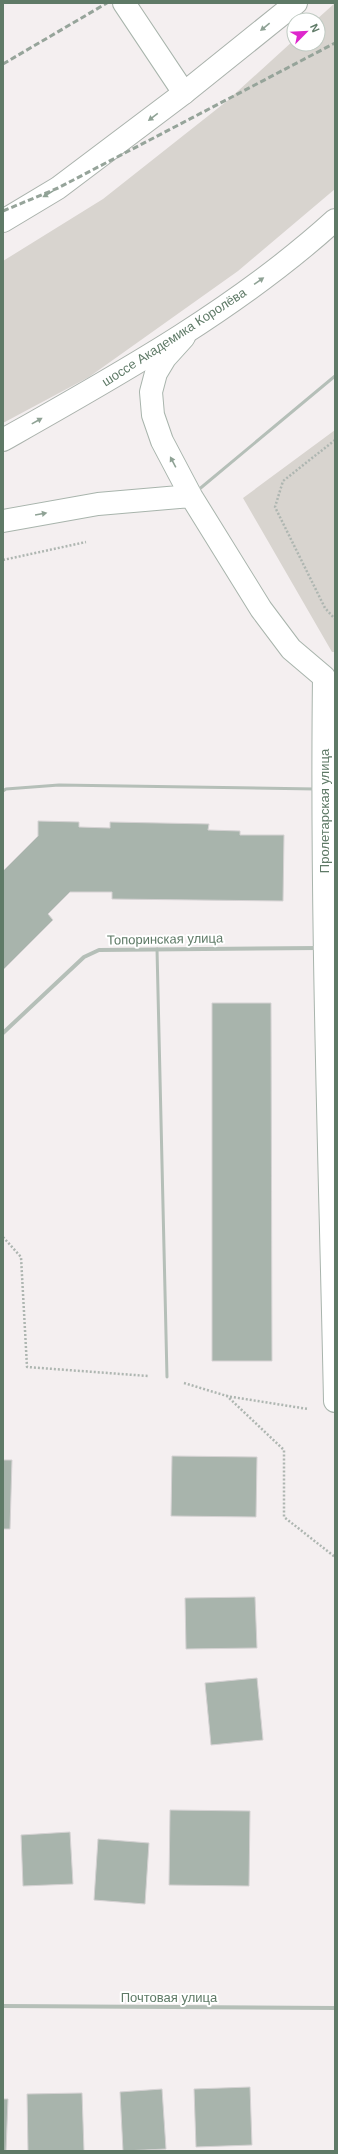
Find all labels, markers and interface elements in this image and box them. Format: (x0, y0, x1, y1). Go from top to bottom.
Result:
north arrow (286, 12, 326, 52)
text: N (308, 22, 322, 34)
one-way arrow (260, 23, 271, 32)
one-way arrow (147, 112, 158, 121)
one-way arrow (42, 190, 54, 197)
one-way arrow (254, 277, 264, 285)
street label: шоссе Академика Королёва (99, 284, 250, 389)
one-way arrow (31, 417, 43, 424)
one-way arrow (169, 456, 176, 468)
one-way arrow (35, 511, 47, 517)
street label: Пролетарская улица (317, 748, 332, 873)
street label: Топоринская улица (107, 930, 224, 948)
street label: Почтовая улица (121, 1990, 218, 2005)

